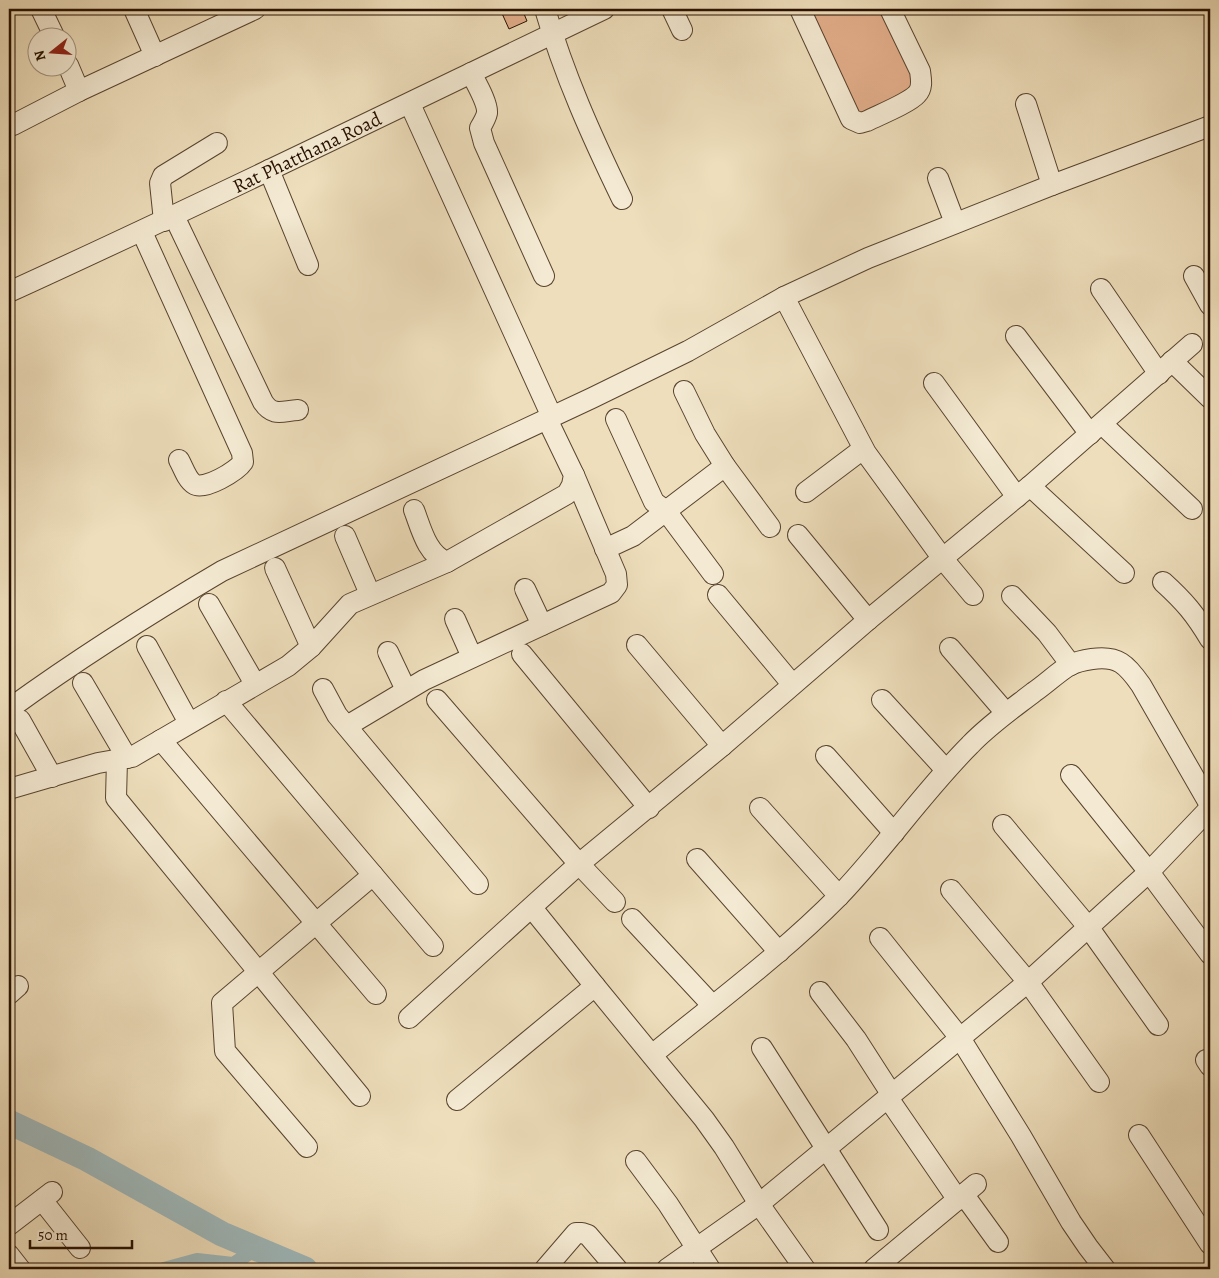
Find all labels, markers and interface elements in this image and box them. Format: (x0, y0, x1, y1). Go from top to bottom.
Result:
north arrow (28, 28, 78, 78)
text: N (29, 48, 51, 63)
street label: Rat Phatthana Road (228, 105, 386, 199)
scale bar (30, 1218, 132, 1250)
text: 50 m (38, 1225, 68, 1245)

